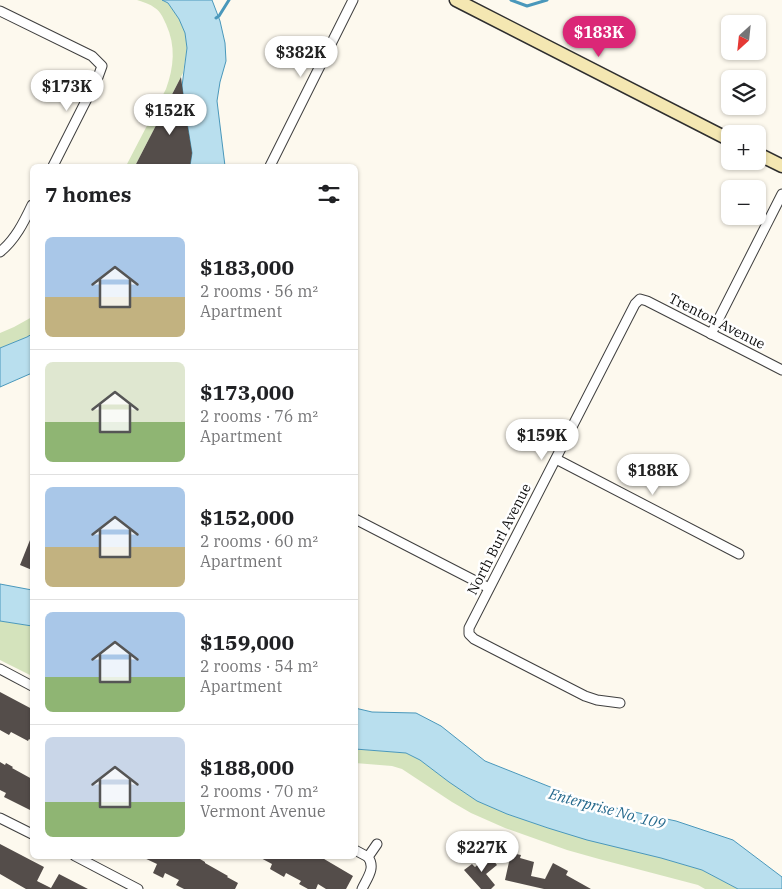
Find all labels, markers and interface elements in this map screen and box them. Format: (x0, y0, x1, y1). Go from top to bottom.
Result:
pin: $183K (564, 15, 634, 58)
north arrow (721, 15, 766, 60)
map controls (721, 15, 766, 225)
text: $183K (574, 22, 624, 42)
pin: $382K (266, 36, 336, 78)
text: $382K (276, 42, 326, 62)
pin: $173K (32, 70, 102, 112)
button: layers (721, 70, 766, 115)
text: $173K (42, 76, 92, 96)
pin: $152K (135, 94, 205, 136)
text: $152K (145, 100, 195, 120)
button: + (721, 125, 766, 170)
text: 7 homes (45, 180, 131, 208)
icon: filters (315, 180, 343, 208)
button: − (721, 180, 766, 225)
text: $183,000 (200, 253, 294, 281)
icon: home (85, 257, 145, 317)
text: 2 rooms · 56 m² (200, 281, 318, 301)
street label: Trenton Avenue (666, 289, 768, 353)
text: Apartment (200, 301, 282, 321)
text: $173,000 (200, 378, 294, 406)
icon: home (85, 382, 145, 442)
text: 2 rooms · 76 m² (200, 406, 318, 426)
pin: $159K (507, 418, 577, 461)
text: $159K (517, 425, 567, 445)
text: Apartment (200, 426, 282, 446)
pin: $188K (618, 454, 688, 496)
text: $188K (628, 460, 678, 480)
street label: North Burl Avenue (463, 480, 535, 598)
text: $152,000 (200, 503, 294, 531)
icon: home (85, 507, 145, 567)
text: 2 rooms · 60 m² (200, 531, 318, 551)
text: Apartment (200, 551, 282, 571)
text: $159,000 (200, 628, 294, 656)
icon: home (85, 632, 145, 692)
text: 2 rooms · 54 m² (200, 656, 318, 676)
text: Apartment (200, 676, 282, 696)
text: $188,000 (200, 753, 294, 781)
icon: home (85, 757, 145, 817)
text: 2 rooms · 70 m² (200, 781, 318, 801)
water label: Enterprise No. 109 (546, 784, 668, 833)
text: Vermont Avenue (200, 801, 326, 821)
pin: $227K (447, 830, 517, 873)
text: $227K (457, 837, 507, 857)

